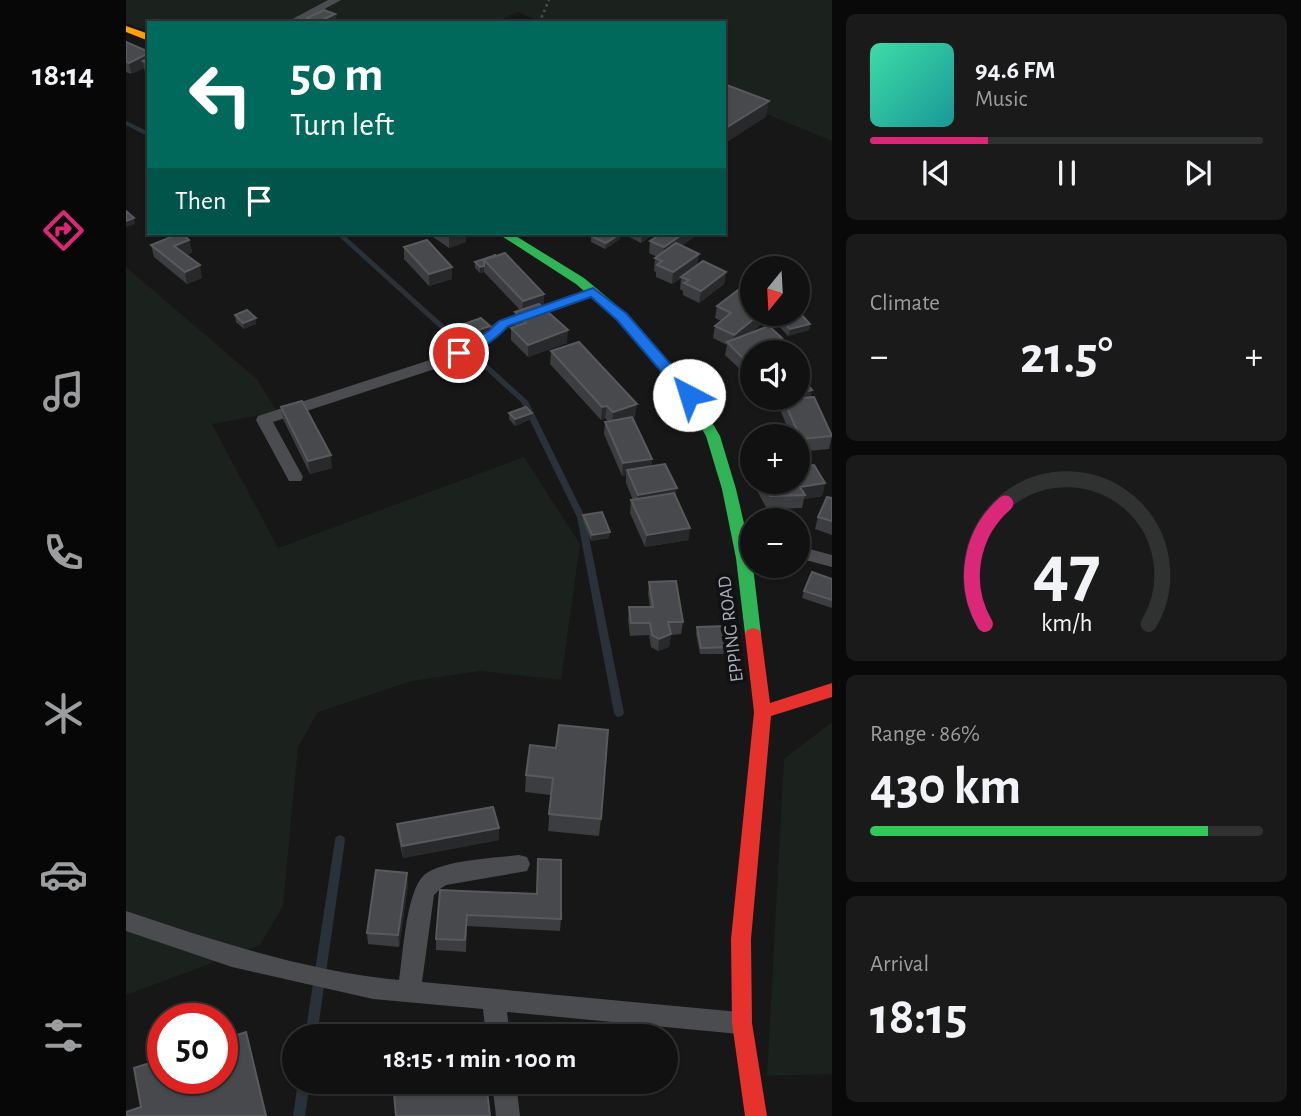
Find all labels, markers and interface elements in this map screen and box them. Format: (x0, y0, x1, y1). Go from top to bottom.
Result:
icon: left (175, 49, 266, 140)
text: 50 m (290, 51, 384, 100)
text: 94.6 FM (975, 57, 1055, 83)
text: 18:14 (32, 59, 94, 91)
text: Music (975, 88, 1027, 111)
text: Turn left (290, 109, 394, 141)
icon: previous (917, 154, 955, 192)
icon: pause (1048, 154, 1086, 192)
icon: next (1179, 154, 1217, 192)
icon: arrive (240, 182, 278, 220)
text: Then (175, 188, 226, 214)
icon: directions (39, 206, 88, 255)
north arrow (740, 256, 810, 326)
map controls (740, 256, 810, 578)
text: Climate (870, 292, 940, 315)
pin (429, 323, 489, 383)
text: 21.5° (1020, 330, 1113, 382)
icon: arrive (440, 334, 478, 372)
text: − (870, 338, 888, 376)
text: + (1245, 338, 1263, 376)
button: sound (740, 340, 810, 410)
position arrow (652, 358, 726, 432)
icon: music (39, 367, 88, 416)
button: + (740, 424, 810, 494)
button: − (740, 508, 810, 578)
icon: phone (39, 528, 88, 577)
text: 47 (1032, 536, 1101, 609)
street label: EPPING ROAD (715, 575, 747, 683)
text: km/h (1041, 611, 1092, 636)
icon: climate (39, 689, 88, 738)
text: Range · 86% (870, 723, 980, 746)
text: 430 km (870, 761, 1021, 813)
icon: car (39, 850, 88, 899)
text: Arrival (870, 953, 929, 976)
text: 18:15 (870, 991, 967, 1043)
speed limit sign: 50 (147, 1003, 238, 1094)
icon: filters (39, 1011, 88, 1060)
text: 18:15 · 1 min · 100 m (384, 1046, 576, 1072)

